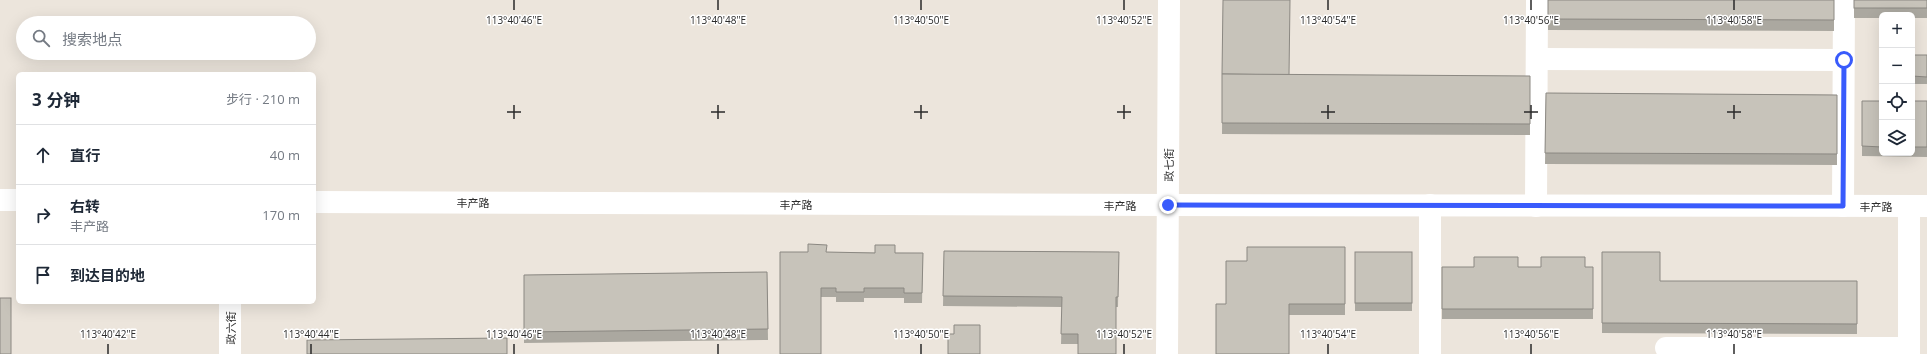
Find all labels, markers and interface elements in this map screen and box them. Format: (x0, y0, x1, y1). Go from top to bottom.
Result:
map controls (1879, 12, 1915, 156)
button: + (1879, 12, 1915, 48)
text: 113°40'46"E (486, 13, 542, 27)
text: 113°40'48"E (690, 13, 746, 27)
text: 113°40'50"E (893, 13, 949, 27)
text: 113°40'52"E (1096, 13, 1152, 27)
text: 113°40'54"E (1300, 13, 1356, 27)
text: 113°40'56"E (1503, 13, 1559, 27)
text: 113°40'58"E (1706, 13, 1762, 27)
search box (16, 16, 316, 60)
icon: search (30, 27, 52, 49)
text: 搜索地点 (62, 29, 122, 49)
button: − (1879, 48, 1915, 84)
route start (1835, 51, 1853, 69)
button: locate (1879, 84, 1915, 120)
text: 3 分钟 (32, 88, 80, 111)
text: 步行 · 210 m (226, 90, 300, 108)
button: layers (1879, 120, 1915, 156)
icon: ahead (32, 144, 54, 166)
text: 直行 (70, 145, 100, 165)
text: 40 m (270, 146, 300, 164)
street label: 政七街 (1161, 149, 1176, 182)
street label: 丰产路 (457, 195, 490, 210)
text: 右转 (70, 196, 100, 216)
route end (1159, 196, 1177, 214)
street label: 丰产路 (780, 197, 813, 212)
street label: 丰产路 (1104, 198, 1137, 213)
street label: 丰产路 (1860, 199, 1893, 214)
icon: right (32, 204, 54, 226)
text: 170 m (262, 206, 300, 224)
text: 丰产路 (70, 217, 109, 235)
icon: arrive (32, 264, 54, 286)
text: 到达目的地 (70, 265, 145, 285)
street label: 政六街 (223, 312, 238, 345)
text: 113°40'42"E (80, 327, 136, 341)
text: 113°40'44"E (283, 327, 339, 341)
text: 113°40'46"E (486, 327, 542, 341)
text: 113°40'48"E (690, 327, 746, 341)
text: 113°40'50"E (893, 327, 949, 341)
text: 113°40'52"E (1096, 327, 1152, 341)
text: 113°40'54"E (1300, 327, 1356, 341)
text: 113°40'56"E (1503, 327, 1559, 341)
text: 113°40'58"E (1706, 327, 1762, 341)

